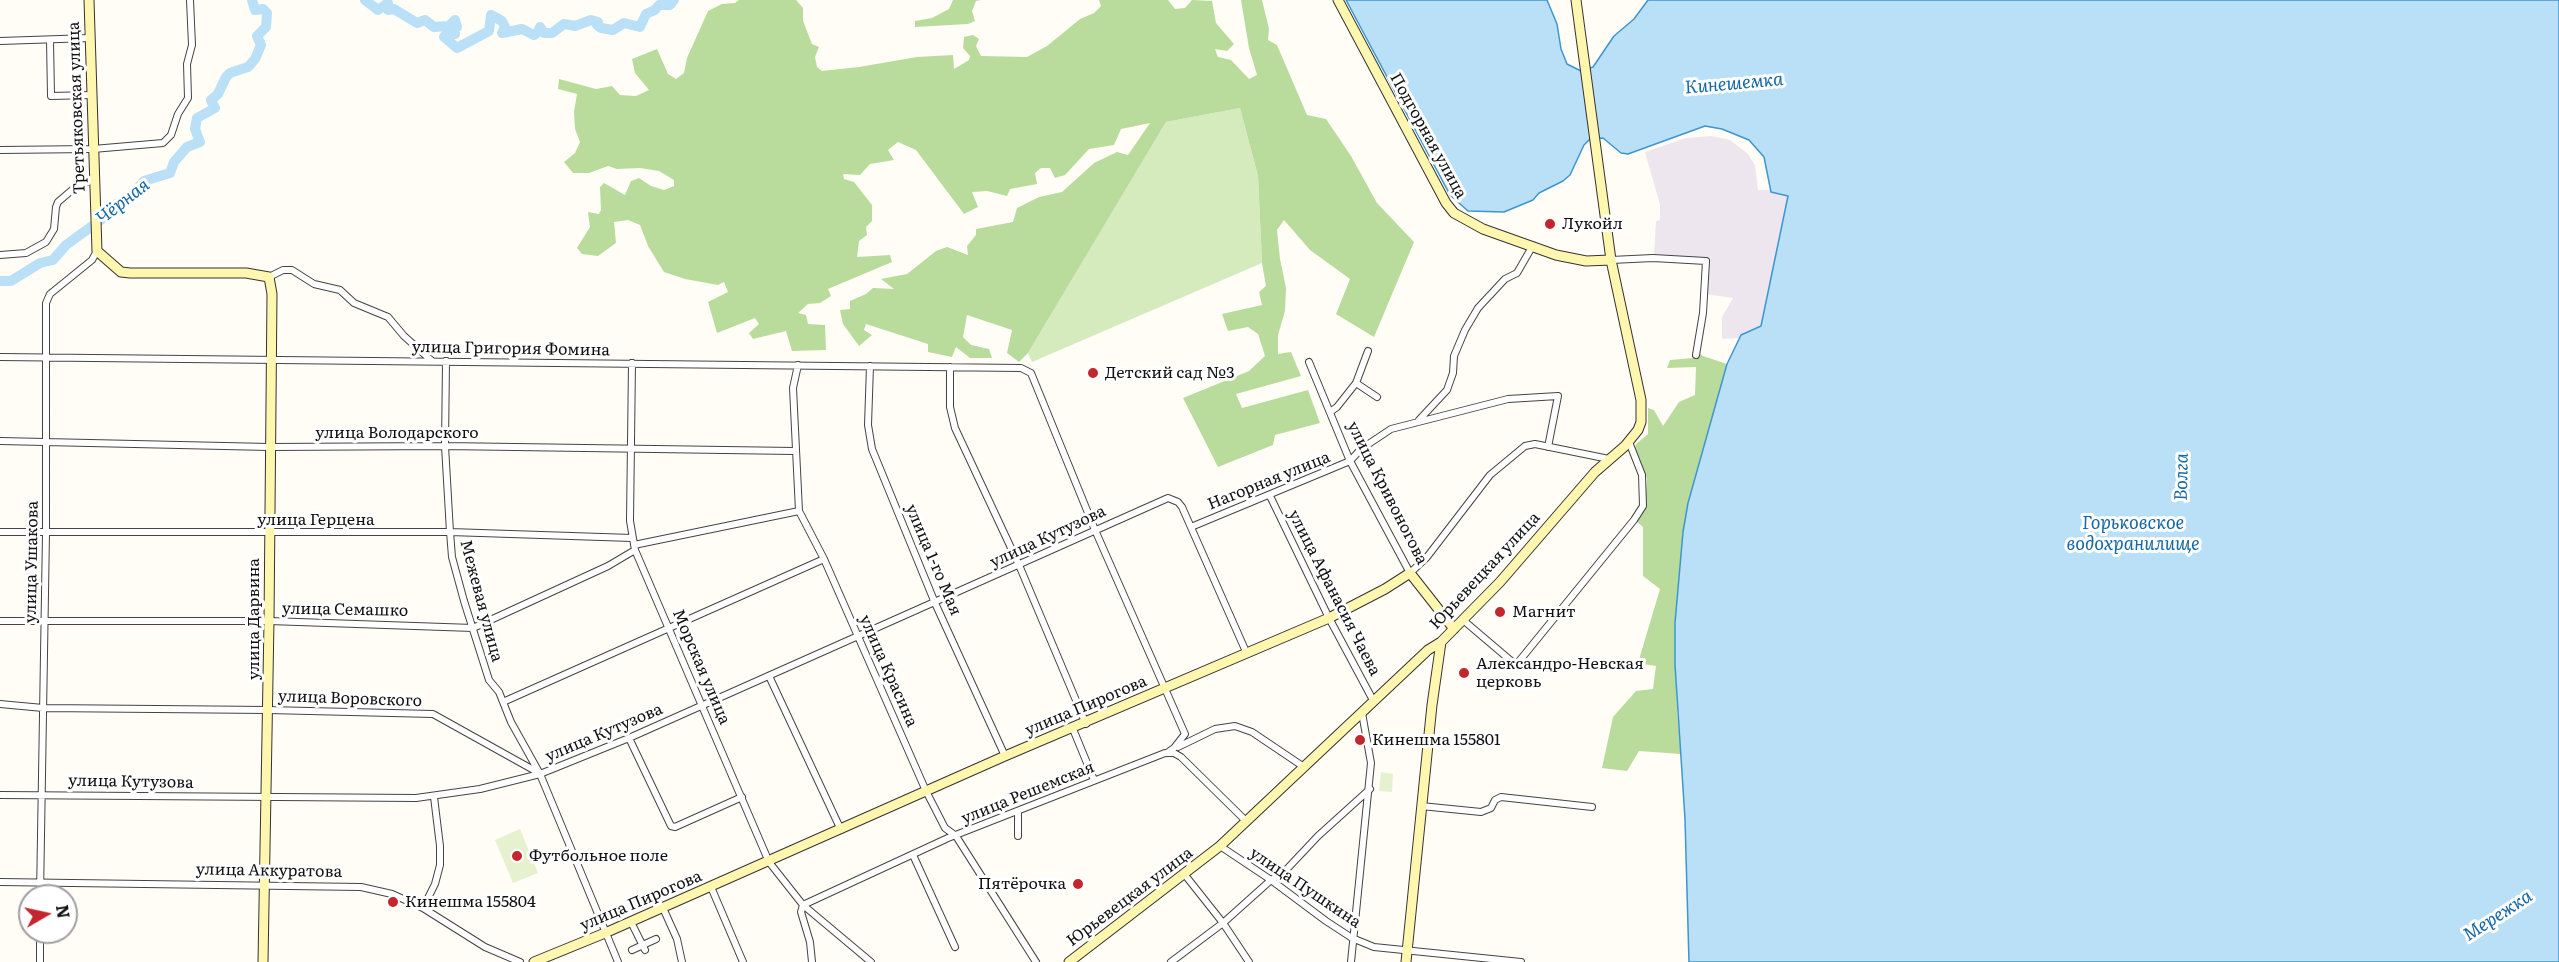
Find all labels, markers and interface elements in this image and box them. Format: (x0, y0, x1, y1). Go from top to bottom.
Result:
street label: Третьяковская улица (64, 21, 90, 195)
water label: Кинешемка (1684, 69, 1784, 99)
street label: Подгорная улица (1386, 70, 1470, 202)
water label: Чёрная (92, 175, 154, 229)
place label: Лукойл (1562, 214, 1623, 234)
marker: Лукойл (1543, 217, 1557, 231)
street label: улица Григория Фомина (412, 338, 610, 360)
place label: Детский сад №3 (1105, 363, 1235, 383)
marker: Детский сад №3 (1086, 366, 1100, 380)
street label: улица Кривоногова (1343, 418, 1431, 568)
street label: улица Володарского (315, 423, 479, 443)
street label: Нагорная улица (1205, 448, 1333, 514)
water label: Волга (2171, 453, 2193, 501)
street label: улица Ушакова (21, 501, 43, 623)
street label: улица 1-го Мая (901, 501, 965, 619)
street label: улица Кутузова (987, 502, 1109, 572)
street label: улица Афанасия Чаева (1284, 507, 1384, 679)
street label: Юрьевецкая улица (1426, 508, 1544, 634)
street label: улица Герцена (257, 510, 375, 530)
water label: Горьковское водохранилище (2066, 513, 2200, 556)
street label: Межевая улица (455, 538, 507, 664)
street label: улица Дарвина (244, 558, 264, 680)
street label: улица Семашко (282, 599, 408, 621)
place label: Магнит (1512, 602, 1576, 622)
marker: Магнит (1493, 605, 1507, 619)
street label: Морская улица (668, 607, 734, 727)
street label: улица Красина (855, 612, 921, 730)
place label: Александро-Невская церковь (1476, 654, 1644, 692)
marker: Александро-Невская церковь (1457, 666, 1471, 680)
street label: улица Пирогова (1022, 672, 1150, 740)
street label: улица Воровского (278, 687, 422, 711)
street label: улица Кутузова (542, 700, 666, 766)
place label: Кинешма 155801 (1372, 730, 1501, 750)
marker: Кинешма 155801 (1353, 733, 1367, 747)
street label: улица Решемская (959, 758, 1097, 828)
street label: улица Кутузова (68, 771, 194, 793)
street label: Юрьевецкая улица (1063, 843, 1197, 951)
street label: улица Пушкина (1246, 844, 1364, 932)
place label: Футбольное поле (529, 846, 668, 866)
marker: Футбольное поле (510, 849, 524, 863)
street label: улица Аккуратова (196, 860, 342, 882)
street label: улица Пирогова (577, 867, 705, 935)
place label: Пятёрочка (978, 874, 1066, 894)
marker: Пятёрочка (1071, 877, 1085, 891)
north arrow (18, 884, 78, 944)
water label: Мережка (2460, 886, 2536, 946)
place label: Кинешма 155804 (405, 892, 536, 912)
marker: Кинешма 155804 (386, 895, 400, 909)
text: N (51, 903, 77, 920)

